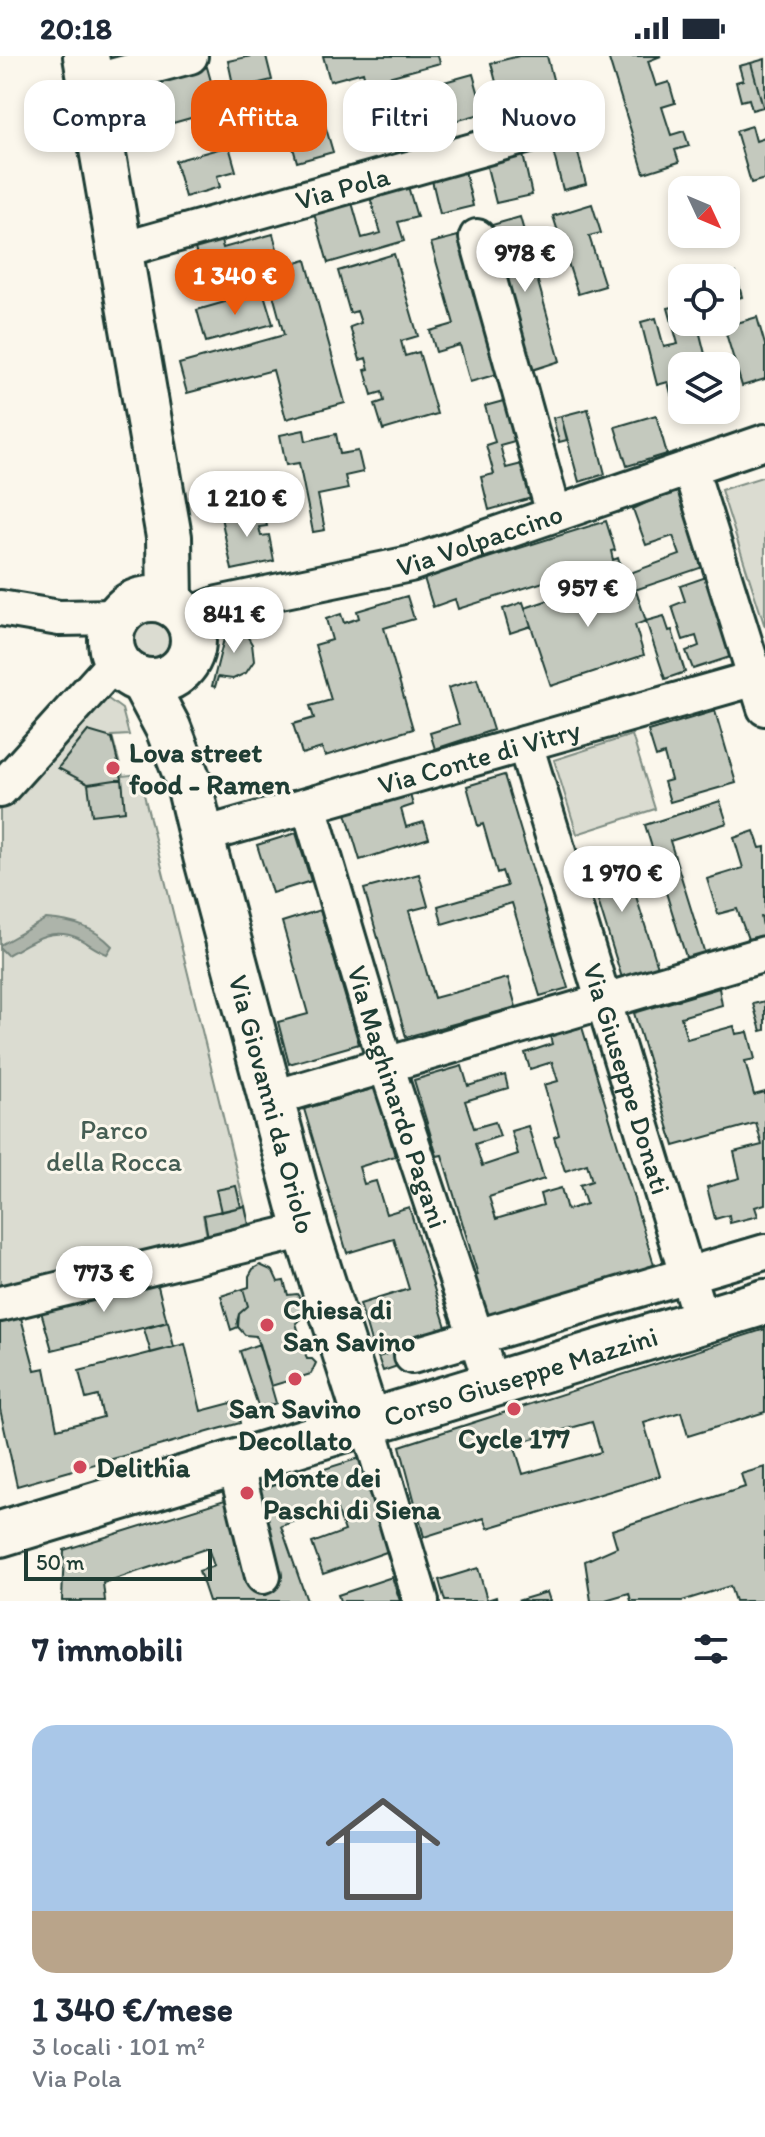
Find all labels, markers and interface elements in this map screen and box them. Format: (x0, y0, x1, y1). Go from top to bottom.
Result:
text: 20:18 (40, 10, 112, 47)
chip: Compra (24, 80, 175, 152)
chip: Affitta (191, 80, 327, 152)
chip: Filtri (343, 80, 457, 152)
chip: Nuovo (473, 80, 605, 152)
street label: Via Pola (291, 158, 394, 217)
north arrow (668, 176, 740, 248)
map controls (668, 176, 740, 424)
pin: 978 € (469, 226, 581, 294)
text: 978 € (494, 236, 556, 268)
pin: 1 340 € (161, 249, 309, 317)
text: 1 340 € (193, 259, 277, 291)
button: locate (668, 264, 740, 336)
button: layers (668, 352, 740, 424)
pin: 1 210 € (173, 471, 321, 539)
text: 1 210 € (207, 481, 287, 513)
street label: Via Volpaccino (393, 496, 567, 583)
pin: 957 € (532, 561, 644, 629)
text: 957 € (558, 571, 618, 603)
pin: 841 € (178, 587, 290, 655)
text: 841 € (203, 597, 265, 629)
street label: Via Conte di Vitry (374, 712, 584, 802)
place label: Lova street food - Ramen (129, 735, 291, 801)
marker: Lova street food - Ramen (104, 759, 122, 777)
pin: 1 970 € (548, 846, 696, 914)
text: 1 970 € (581, 856, 663, 888)
street label: Via Giuseppe Donati (576, 959, 679, 1198)
street label: Via Maghinardo Pagani (340, 961, 456, 1232)
street label: Via Giovanni da Oriolo (222, 971, 323, 1237)
park label: Parco della Rocca (46, 1112, 183, 1178)
pin: 773 € (48, 1246, 160, 1314)
text: 773 € (74, 1256, 134, 1288)
place label: Chiesa di San Savino (283, 1292, 415, 1358)
marker: Chiesa di San Savino (258, 1316, 276, 1334)
street label: Corso Giuseppe Mazzini (379, 1319, 662, 1434)
marker: San Savino Decollato (286, 1370, 304, 1388)
place label: San Savino Decollato (229, 1391, 361, 1457)
marker: Cycle 177 (505, 1400, 523, 1418)
place label: Cycle 177 (458, 1421, 570, 1455)
place label: Delithia (96, 1450, 190, 1484)
marker: Delithia (71, 1458, 89, 1476)
place label: Monte dei Paschi di Siena (263, 1460, 441, 1526)
marker: Monte dei Paschi di Siena (238, 1484, 256, 1502)
scale bar (24, 1545, 212, 1581)
text: 50 m (36, 1549, 85, 1576)
icon: filters (689, 1627, 733, 1671)
text: 7 immobili (32, 1629, 183, 1670)
icon: home (311, 1777, 455, 1921)
text: 1 340 €/mese (32, 1989, 233, 2030)
text: 3 locali · 101 m² (32, 2030, 205, 2062)
text: Via Pola (32, 2062, 122, 2094)

